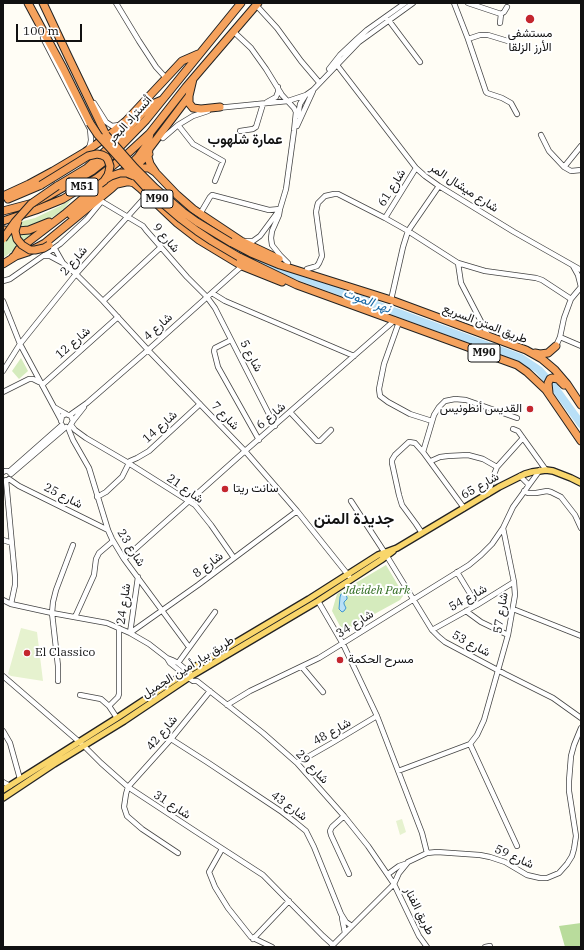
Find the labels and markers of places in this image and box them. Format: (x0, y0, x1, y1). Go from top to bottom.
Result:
marker: مستشفى الأرز الزلقا (524, 13, 536, 25)
place label: مستشفى الأرز الزلقا (508, 27, 552, 55)
place label: القديس أنطونيس (440, 402, 522, 416)
marker: القديس أنطونيس (525, 404, 535, 414)
place label: سانت ريتا (233, 482, 279, 496)
marker: سانت ريتا (220, 484, 230, 494)
place label: El Classico (35, 646, 95, 660)
marker: El Classico (22, 648, 32, 658)
place label: مسرح الحكمة (348, 653, 414, 667)
marker: مسرح الحكمة (335, 655, 345, 665)

